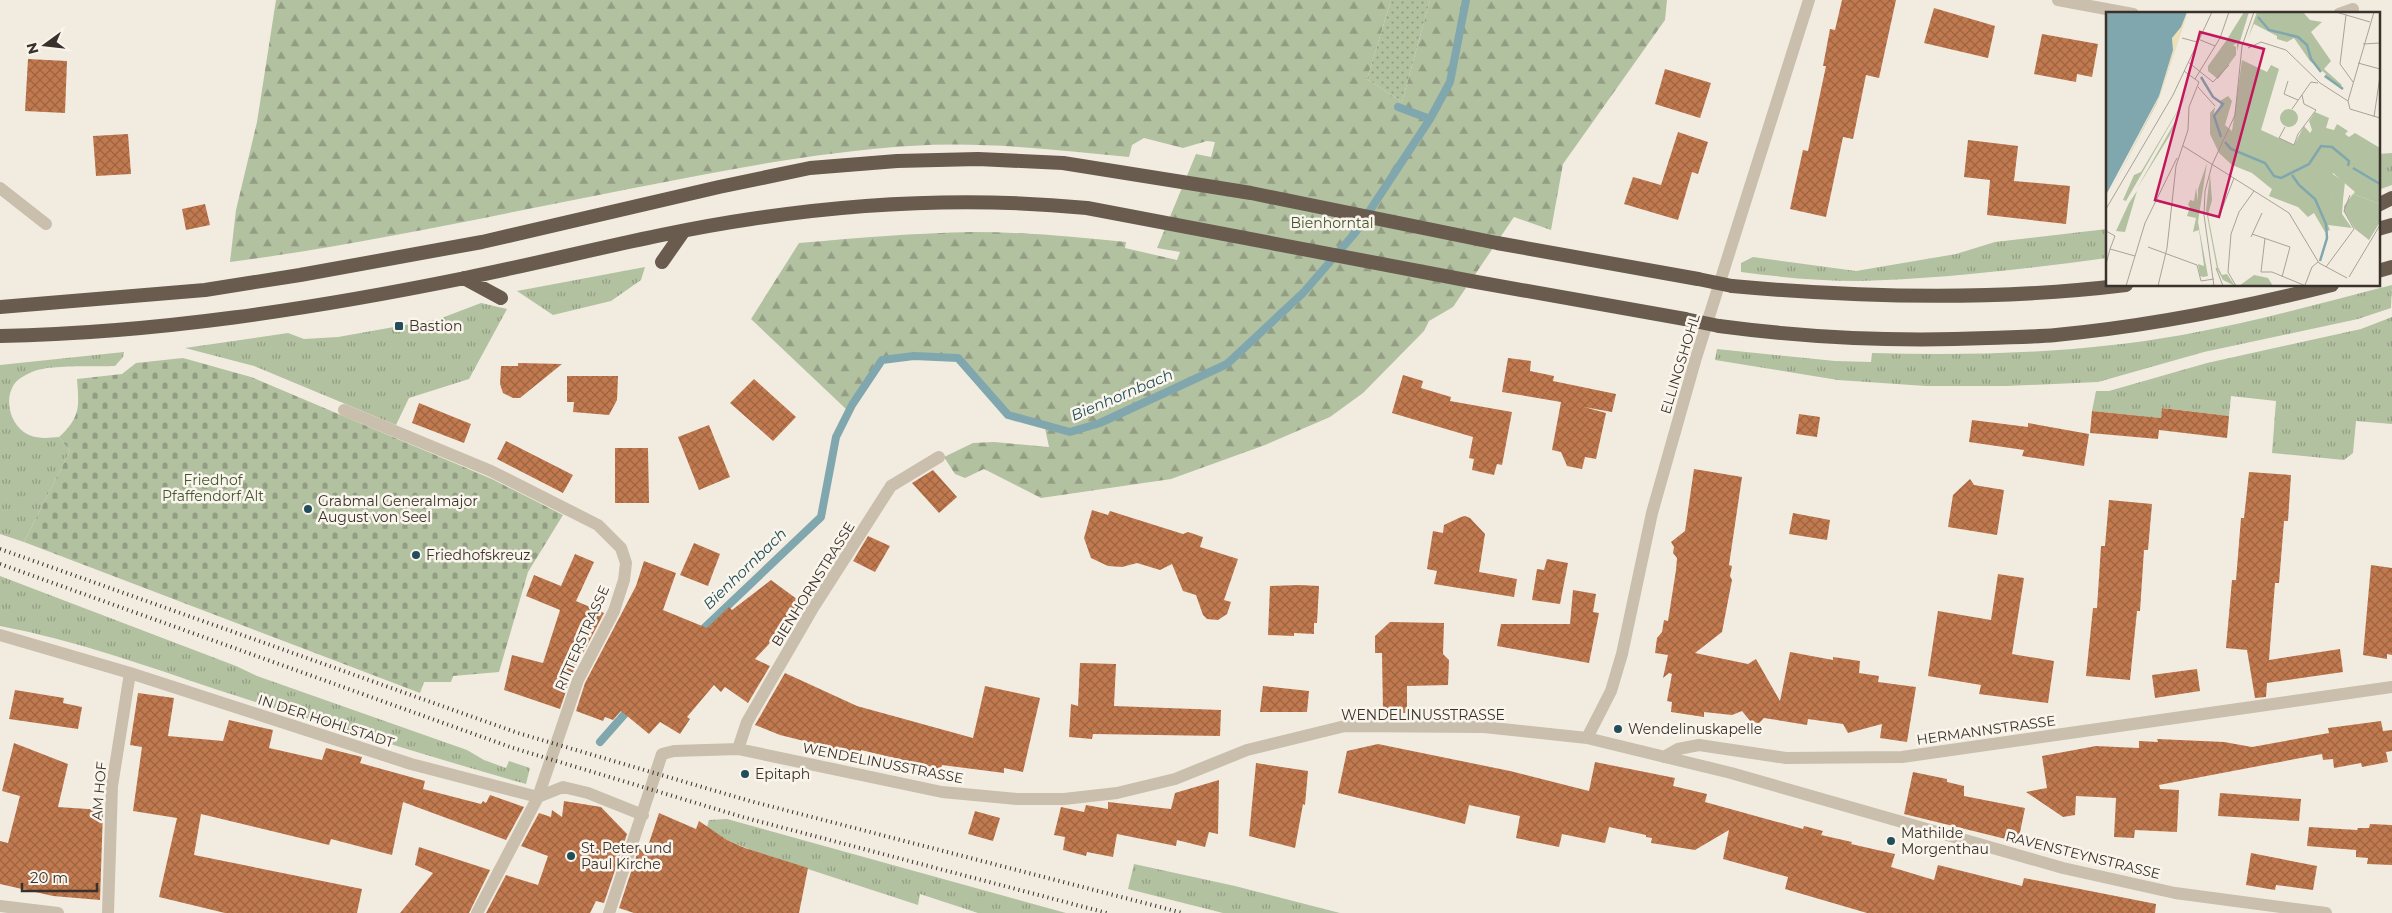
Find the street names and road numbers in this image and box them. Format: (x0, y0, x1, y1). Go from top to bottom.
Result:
street label: ELLINGSHOHL (1656, 311, 1704, 416)
street label: BIENHORNSTRASSE (767, 518, 859, 650)
street label: RITTERSTRASSE (551, 583, 613, 693)
street label: IN DER HOHLSTADT (256, 690, 396, 752)
street label: WENDELINUSSTRASSE (1341, 706, 1505, 724)
street label: HERMANNSTRASSE (1915, 711, 2057, 749)
street label: WENDELINUSSTRASSE (801, 739, 965, 787)
street label: AM HOF (87, 761, 111, 821)
street label: RAVENSTEYNSTRASSE (2004, 827, 2162, 883)

